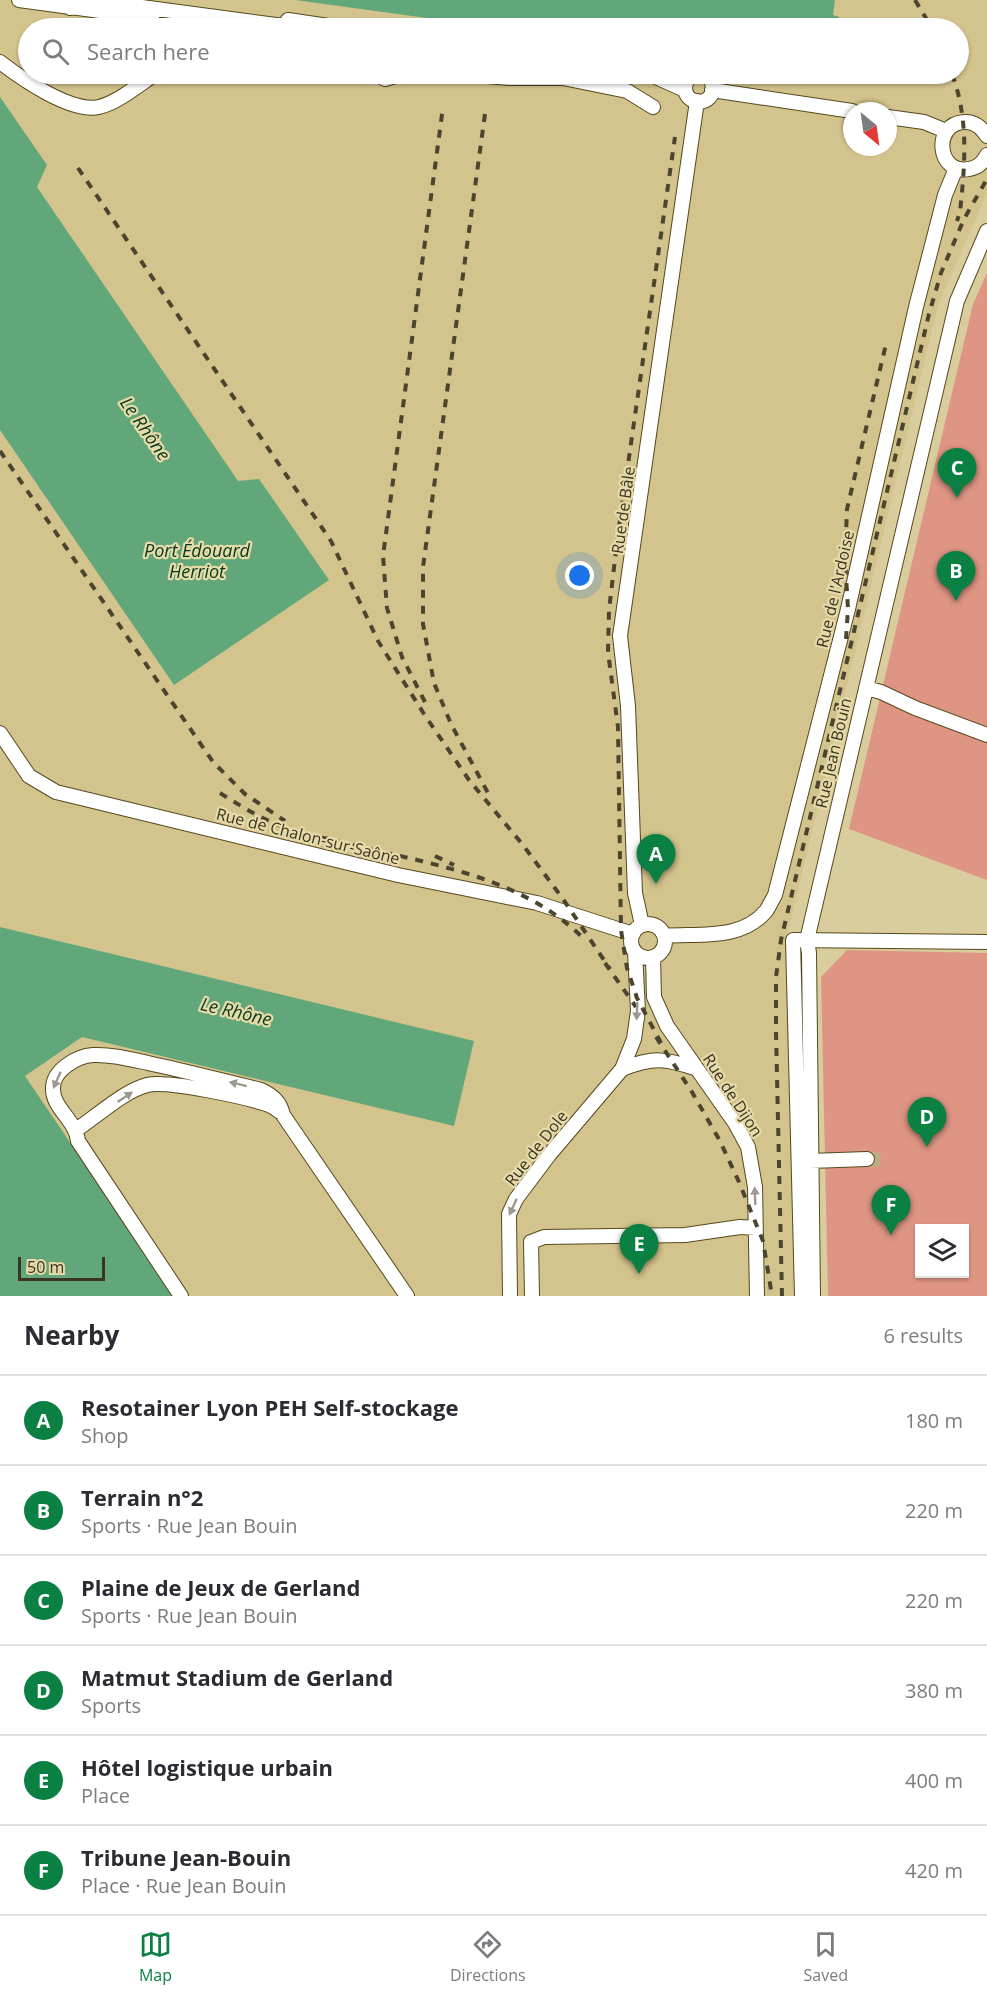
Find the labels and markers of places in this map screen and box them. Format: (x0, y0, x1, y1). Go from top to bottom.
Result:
pin: C (938, 448, 976, 498)
pin: B (936, 552, 976, 601)
pin: A (636, 834, 676, 884)
pin: D (908, 1098, 946, 1147)
pin: F (872, 1186, 910, 1235)
pin: E (620, 1224, 658, 1274)

